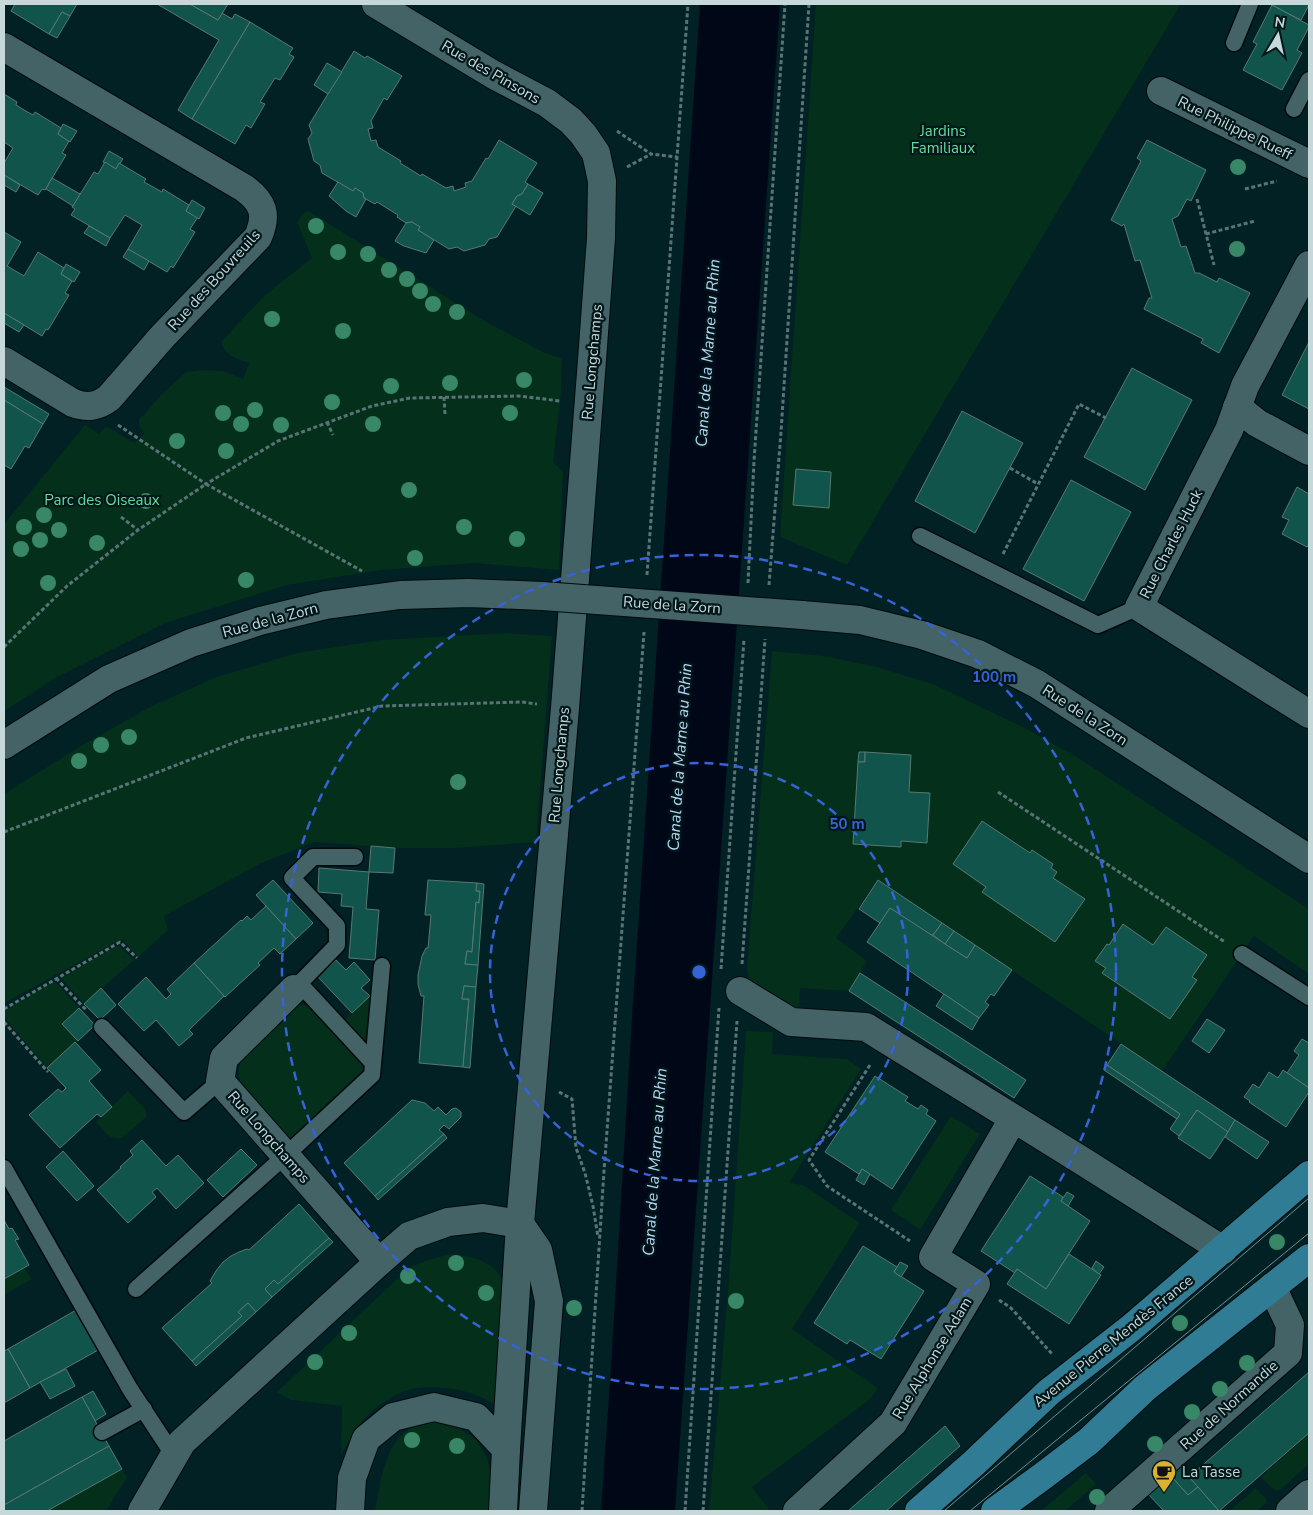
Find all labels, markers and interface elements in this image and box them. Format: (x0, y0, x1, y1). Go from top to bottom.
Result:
north arrow (1253, 10, 1303, 60)
text: N (1273, 12, 1287, 33)
street label: Rue des Pinsons (438, 36, 544, 108)
street label: Rue Philippe Rueff (1174, 92, 1297, 165)
park label: Jardins Familiaux (911, 121, 975, 158)
street label: Rue des Bouvreuils (163, 225, 265, 335)
water label: Canal de la Marne au Rhin (690, 258, 726, 448)
street label: Rue Longchamps (577, 303, 607, 421)
street label: Rue Charles Huck (1135, 486, 1207, 602)
park label: Parc des Oiseaux (44, 490, 160, 510)
street label: Rue de la Zorn (622, 592, 722, 618)
street label: Rue de la Zorn (220, 598, 320, 642)
water label: Canal de la Marne au Rhin (662, 662, 698, 852)
text: 100 m (972, 667, 1016, 687)
street label: Rue de la Zorn (1038, 680, 1132, 750)
street label: Rue Longchamps (544, 706, 574, 824)
text: 50 m (829, 814, 865, 834)
centre of rings (690, 963, 708, 981)
water label: Canal de la Marne au Rhin (637, 1067, 673, 1257)
street label: Rue Longchamps (223, 1087, 315, 1187)
street label: Avenue Pierre Mendès France (1029, 1270, 1197, 1412)
street label: Rue Alphonse Adam (888, 1293, 976, 1423)
street label: Rue de Normandie (1176, 1356, 1282, 1454)
cafe icon: La Tasse (1151, 1459, 1177, 1493)
place label: La Tasse (1182, 1462, 1240, 1482)

